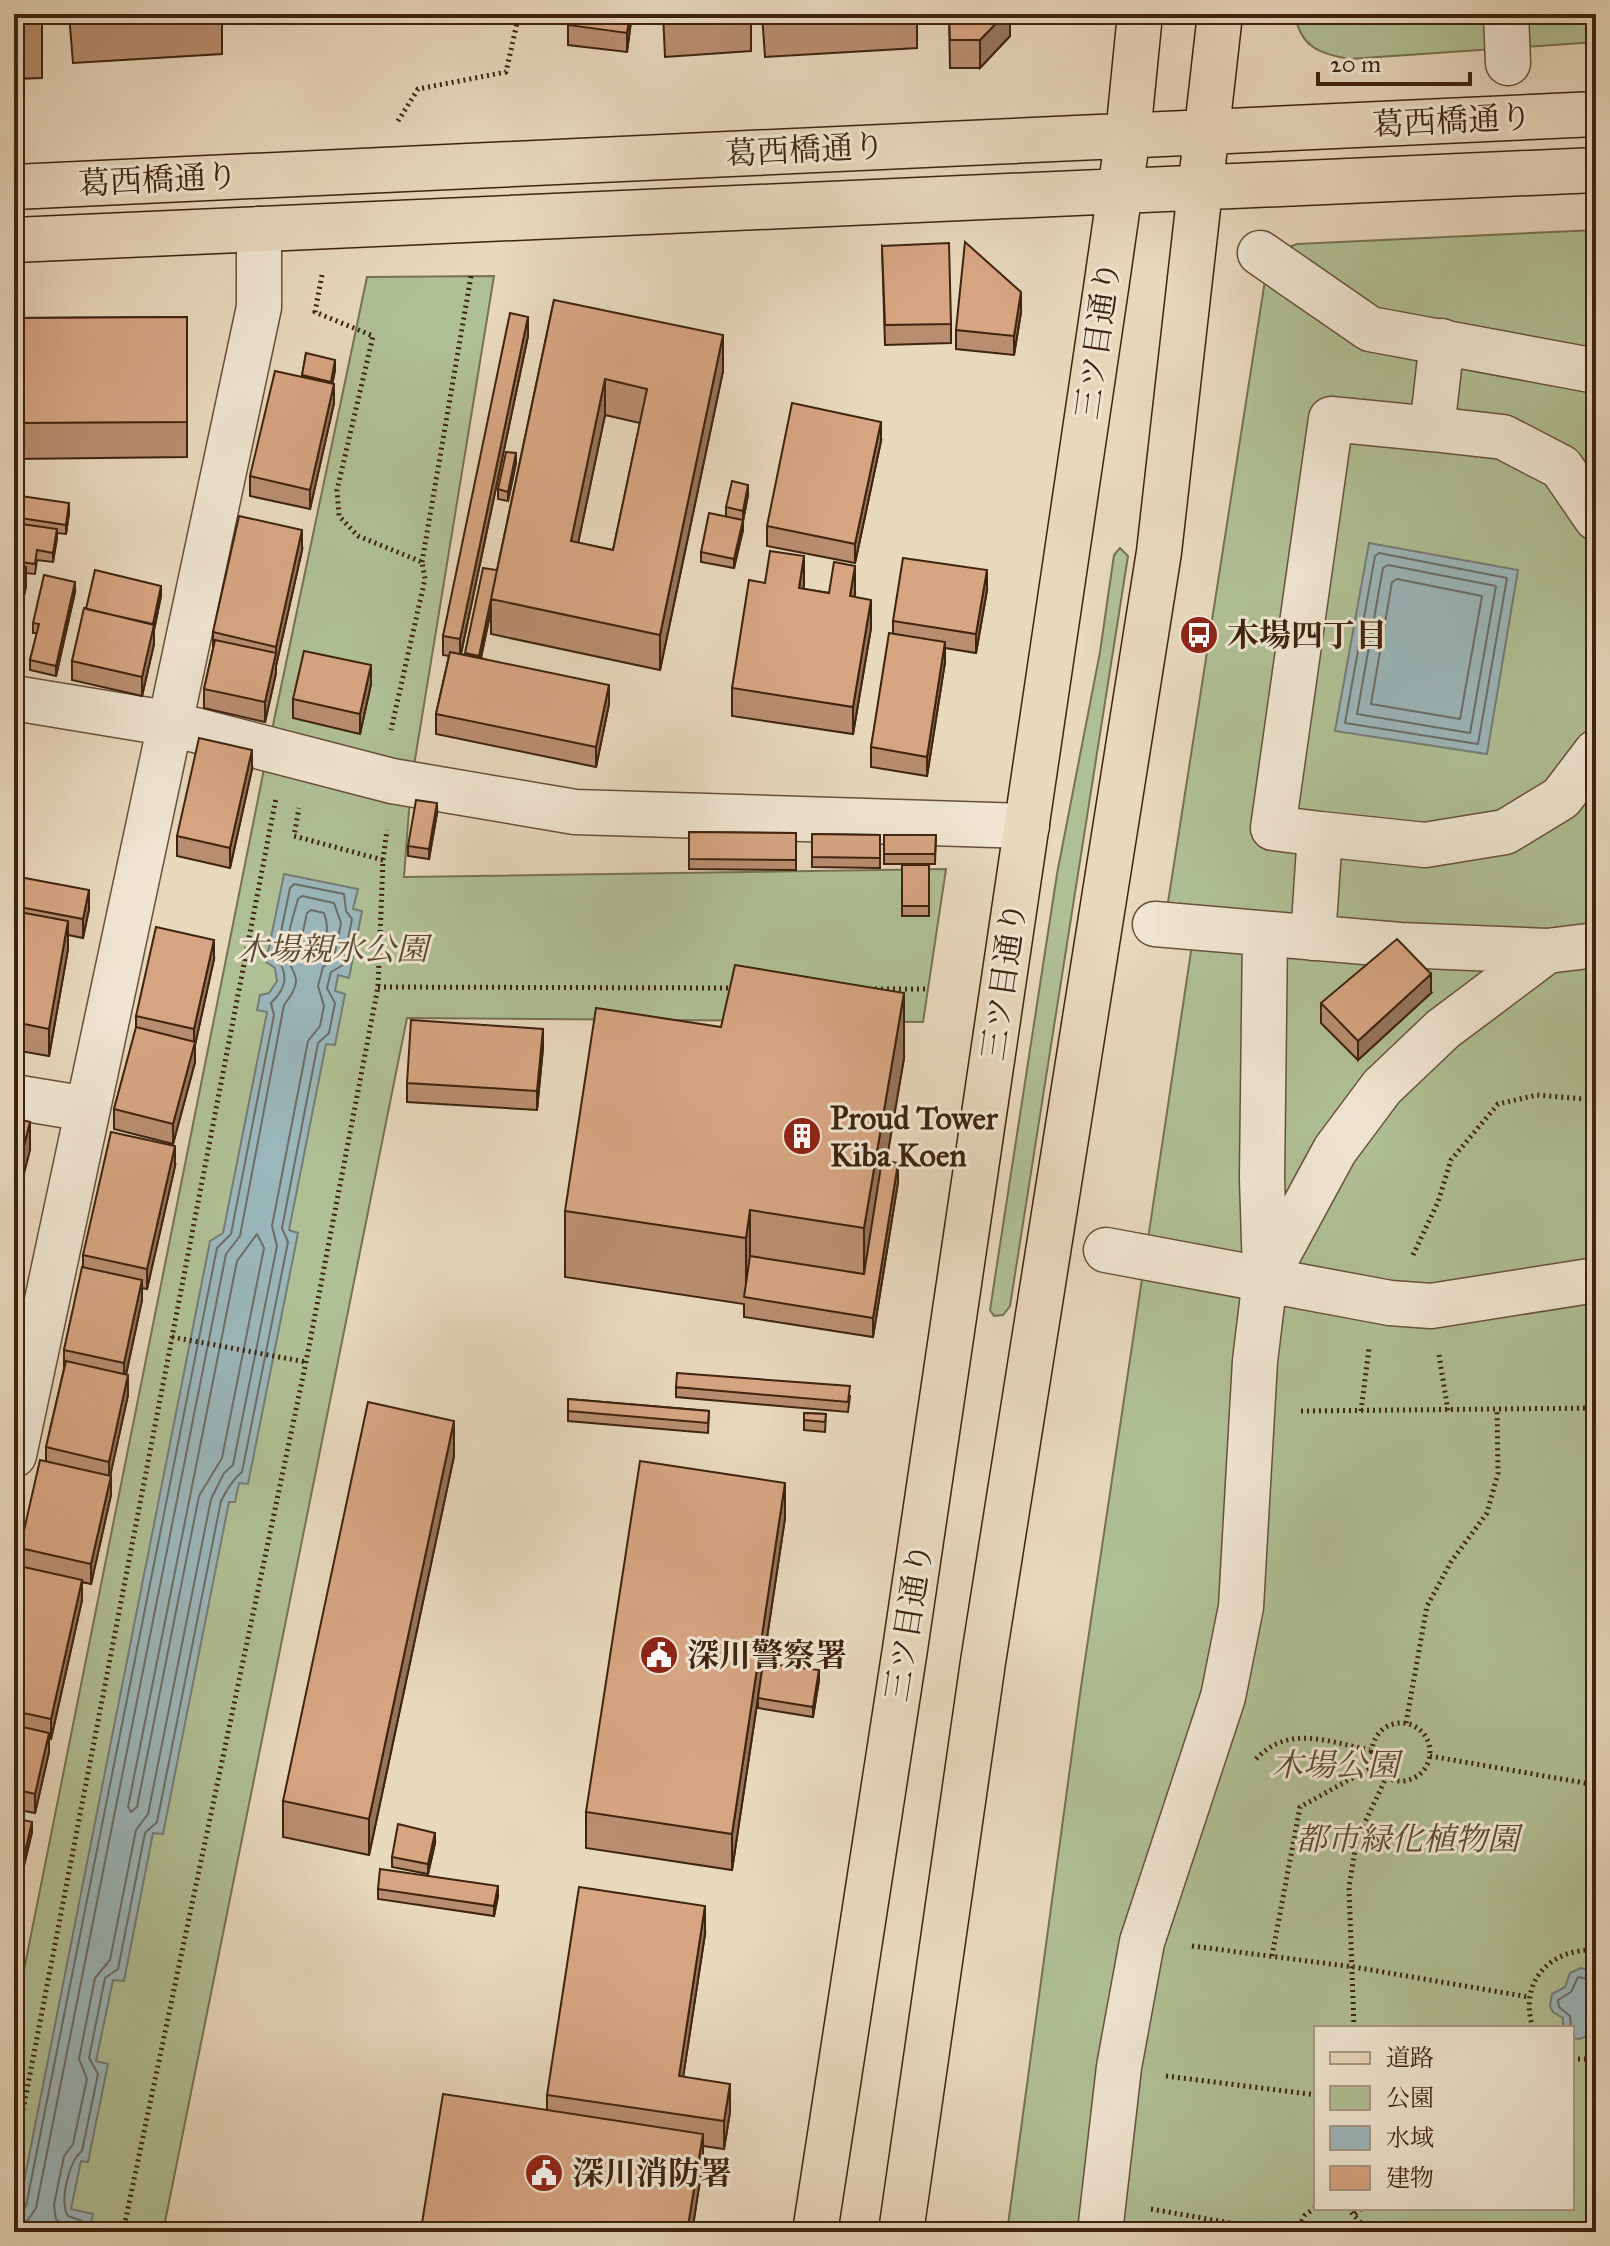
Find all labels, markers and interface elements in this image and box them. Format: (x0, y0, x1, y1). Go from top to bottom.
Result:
scale bar (1318, 36, 1470, 86)
text: 20 m (1330, 49, 1381, 79)
street label: 葛西橋通り (1371, 97, 1533, 145)
street label: 葛西橋通り (724, 126, 886, 174)
street label: 葛西橋通り (77, 156, 239, 204)
street label: 三ツ目通り (1068, 258, 1128, 422)
bus stop icon: 木場四丁目 (1178, 614, 1220, 656)
place label: 木場四丁目 (1227, 616, 1387, 655)
street label: 三ツ目通り (974, 899, 1034, 1063)
park label: 木場親水公園 (236, 930, 433, 969)
place label: Proud Tower Kiba Koen (830, 1099, 999, 1175)
building icon: Proud Tower Kiba Koen (781, 1115, 823, 1157)
street label: 三ツ目通り (877, 1540, 941, 1704)
public building icon: 深川警察署 (638, 1634, 680, 1676)
place label: 深川警察署 (687, 1636, 847, 1675)
park label: 木場公園 (1271, 1746, 1404, 1785)
park label: 都市緑化植物園 (1295, 1820, 1524, 1859)
legend (1314, 2026, 1574, 2210)
text: 道路 (1386, 2043, 1434, 2073)
text: 公園 (1386, 2083, 1434, 2113)
text: 水域 (1386, 2123, 1434, 2153)
public building icon: 深川消防署 (523, 2152, 565, 2194)
place label: 深川消防署 (572, 2154, 732, 2193)
text: 建物 (1386, 2163, 1434, 2193)

